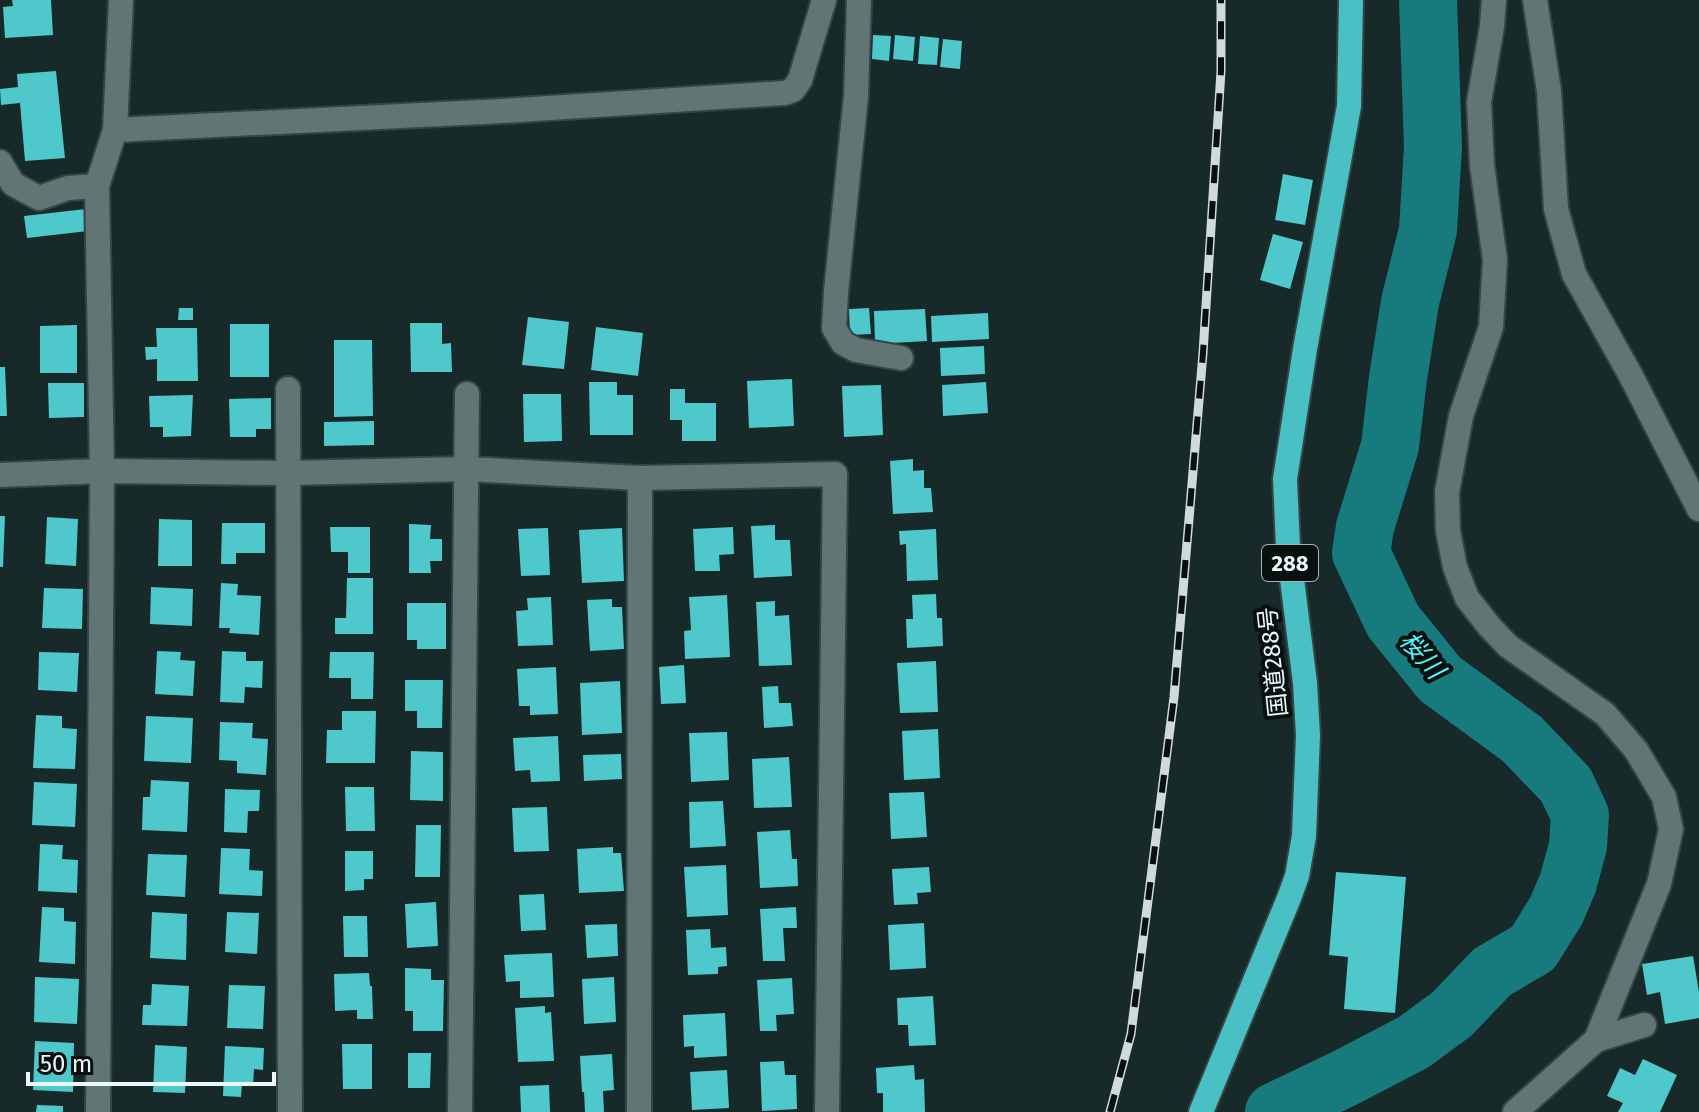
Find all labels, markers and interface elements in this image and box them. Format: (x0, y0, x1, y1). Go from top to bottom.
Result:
road number: 288 (1262, 545, 1318, 581)
street label: 国道288号 (1253, 606, 1293, 718)
water label: 桜川 (1393, 626, 1452, 687)
scale bar (28, 1036, 274, 1086)
text: 50 m (40, 1050, 92, 1078)

